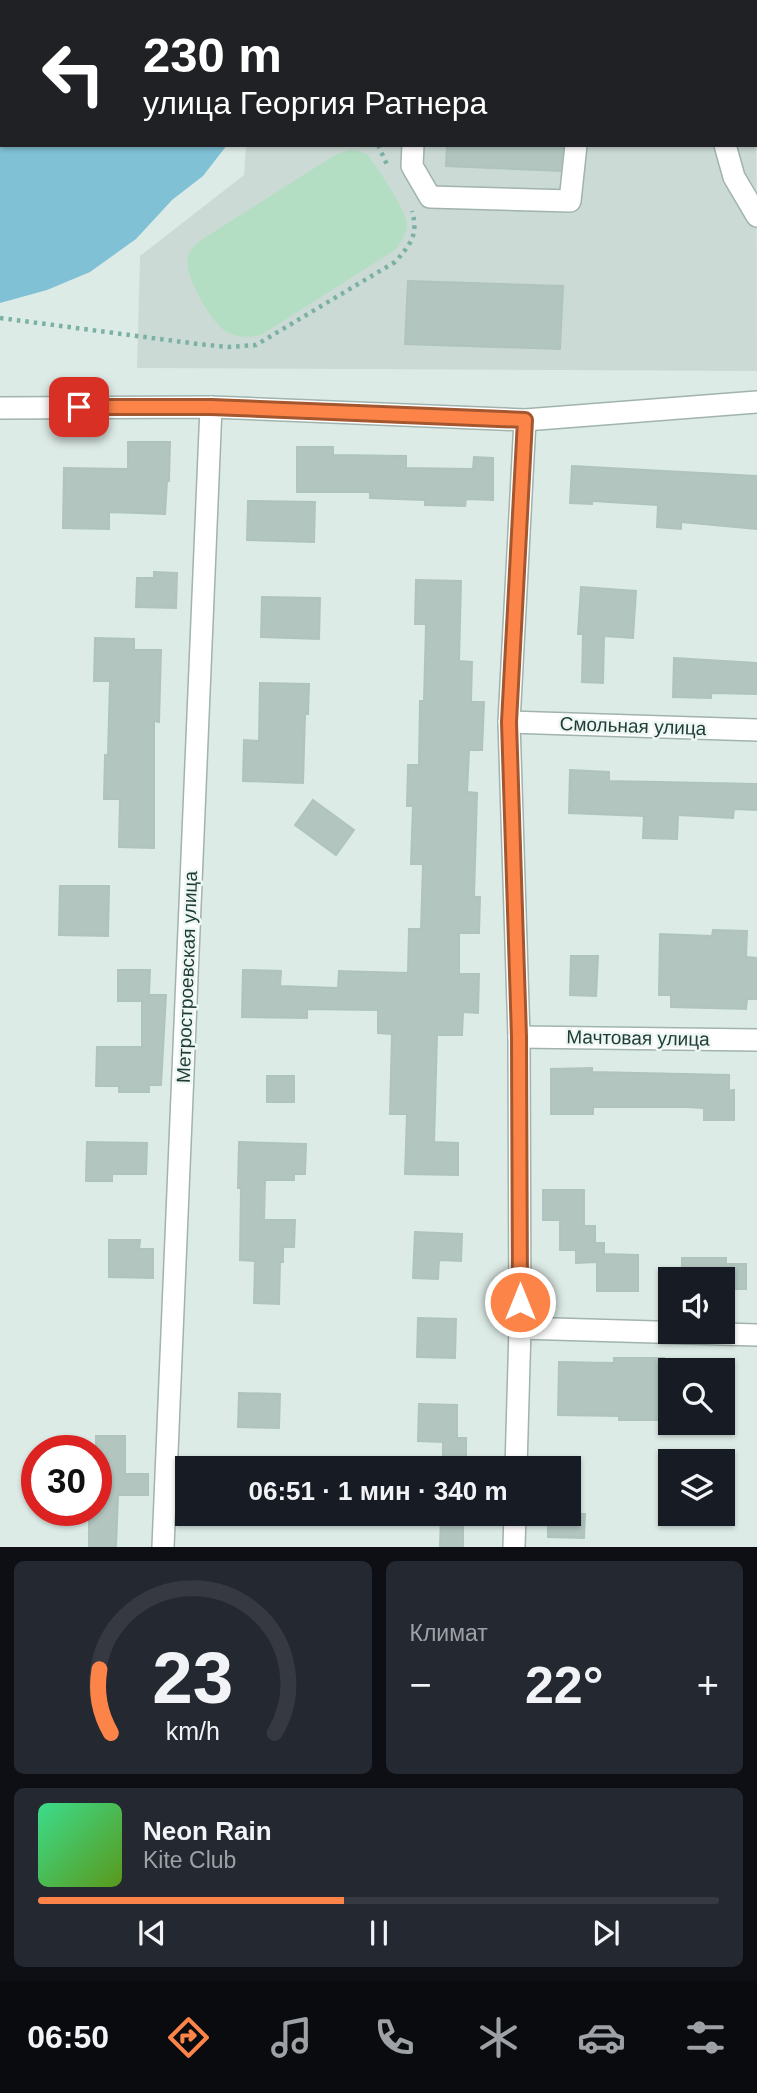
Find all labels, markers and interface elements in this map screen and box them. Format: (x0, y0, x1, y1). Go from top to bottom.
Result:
icon: left (28, 28, 119, 119)
text: 230 m (143, 28, 282, 82)
text: улица Георгия Ратнера (143, 85, 487, 121)
pin (49, 377, 109, 437)
icon: arrive (60, 388, 98, 426)
street label: Смольная улица (559, 713, 707, 739)
street label: Метростроевская улица (173, 870, 201, 1083)
street label: Мачтовая улица (566, 1026, 710, 1050)
position arrow (483, 1265, 557, 1339)
map controls (658, 1267, 735, 1526)
button: sound (658, 1267, 735, 1344)
button: search (658, 1358, 735, 1435)
speed limit sign: 30 (21, 1435, 112, 1526)
button: layers (658, 1449, 735, 1526)
text: 06:51 · 1 мин · 340 m (248, 1476, 508, 1506)
text: Климат (410, 1620, 488, 1646)
text: 23 (152, 1638, 233, 1719)
text: 22° (525, 1656, 604, 1714)
text: − (410, 1664, 432, 1706)
text: + (697, 1664, 719, 1706)
text: km/h (166, 1717, 220, 1745)
text: Neon Rain (143, 1816, 272, 1846)
text: Kite Club (143, 1847, 236, 1873)
icon: previous (133, 1914, 171, 1952)
icon: pause (360, 1914, 398, 1952)
icon: next (587, 1914, 625, 1952)
icon: directions (164, 2013, 213, 2062)
icon: music (267, 2013, 316, 2062)
icon: phone (370, 2013, 419, 2062)
icon: climate (474, 2013, 523, 2062)
icon: car (577, 2013, 626, 2062)
icon: filters (681, 2013, 730, 2062)
text: 06:50 (27, 2019, 109, 2055)

